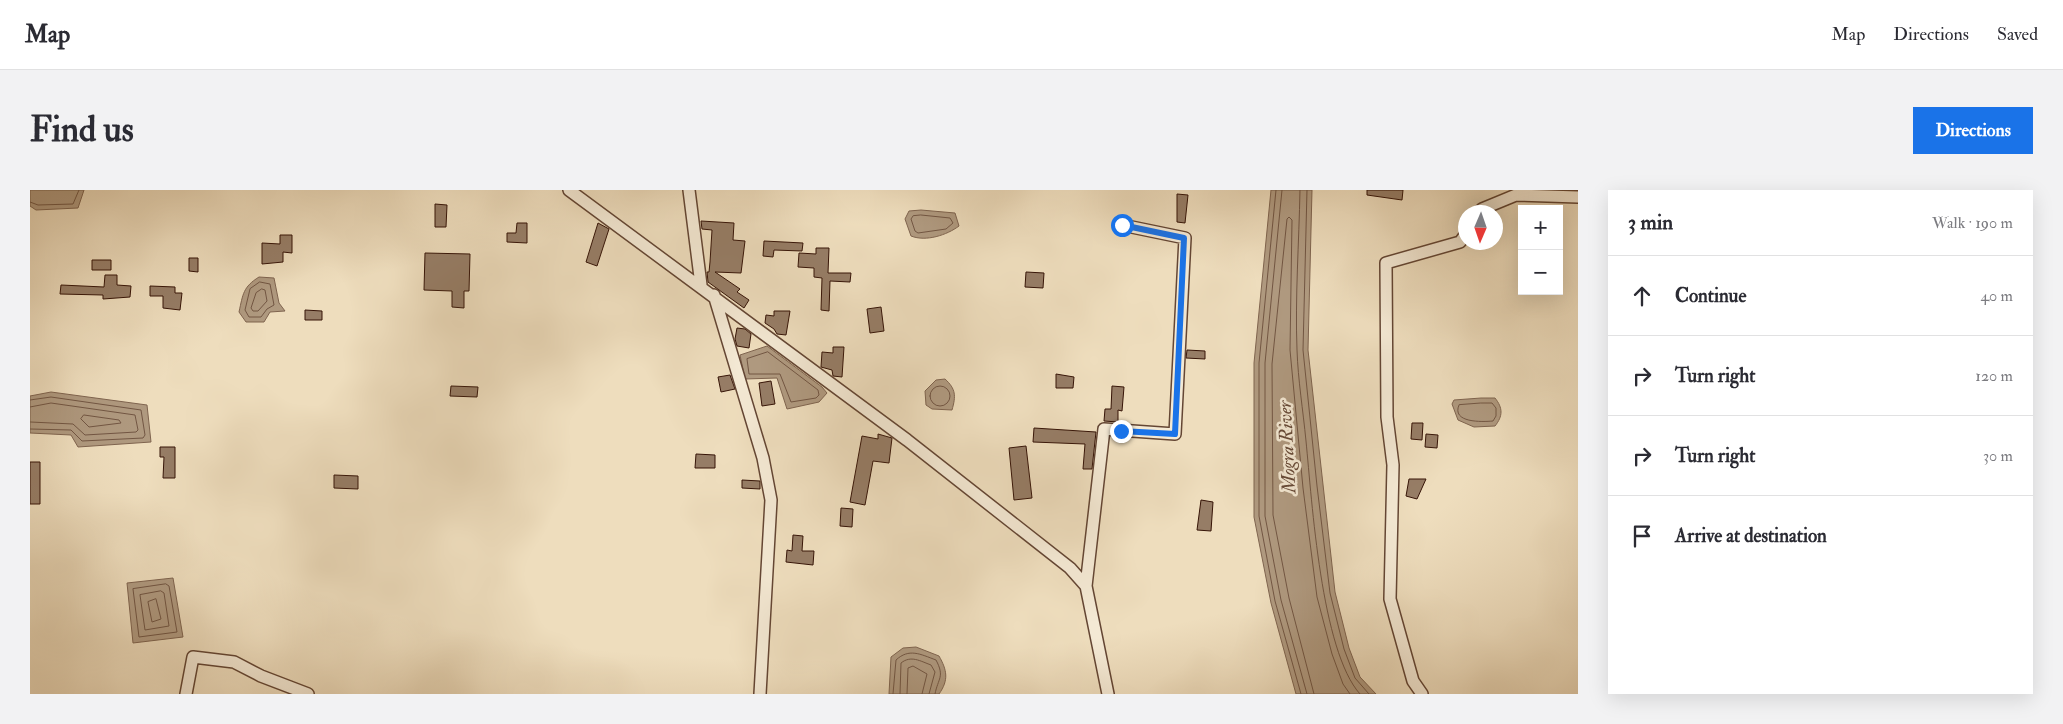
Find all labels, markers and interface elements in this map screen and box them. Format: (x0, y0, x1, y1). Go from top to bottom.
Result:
text: Map (25, 19, 70, 50)
text: Map (1832, 23, 1865, 46)
text: Directions (1893, 23, 1969, 46)
text: Saved (1997, 23, 2038, 46)
button: Directions (1913, 107, 2033, 154)
text: Find us (30, 108, 134, 152)
north arrow (1458, 205, 1503, 250)
map controls (1518, 205, 1563, 295)
button: + (1518, 205, 1563, 250)
text: 3 min (1628, 209, 1673, 236)
text: Walk · 190 m (1932, 213, 2013, 233)
route start (1111, 214, 1134, 237)
button: − (1518, 250, 1563, 295)
icon: ahead (1628, 282, 1656, 310)
text: Continue (1675, 284, 1746, 308)
text: 40 m (1980, 286, 2013, 306)
icon: right (1628, 362, 1656, 390)
text: Turn right (1675, 364, 1755, 388)
text: 120 m (1975, 366, 2013, 386)
water label: Mogra River (1273, 399, 1301, 495)
route end (1110, 420, 1133, 443)
icon: right (1628, 442, 1656, 470)
text: Turn right (1675, 444, 1755, 468)
text: 30 m (1983, 446, 2013, 466)
icon: arrive (1628, 522, 1656, 550)
text: Arrive at destination (1675, 524, 1827, 548)

